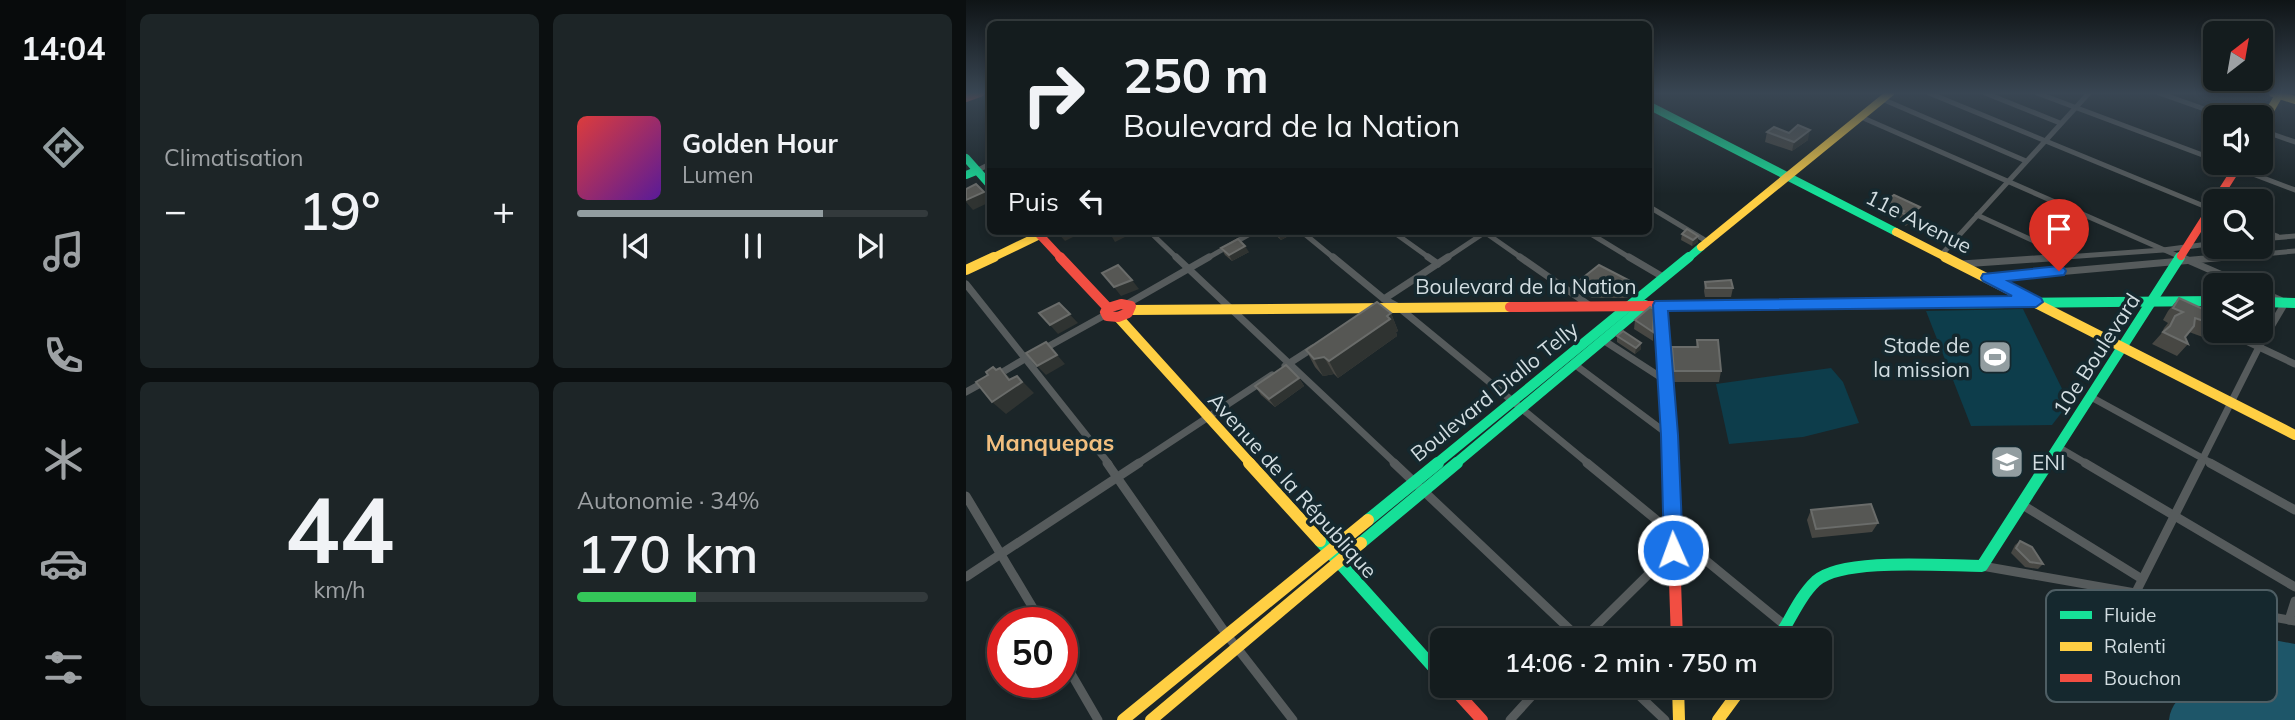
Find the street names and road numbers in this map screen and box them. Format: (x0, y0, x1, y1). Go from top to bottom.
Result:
street label: 11e Avenue (1862, 183, 1976, 259)
street label: Boulevard de la Nation (1415, 273, 1637, 299)
street label: 10e Boulevard (2047, 288, 2145, 420)
street label: Boulevard Diallo Telly (1405, 315, 1583, 467)
street label: Avenue de la République (1203, 387, 1383, 583)

